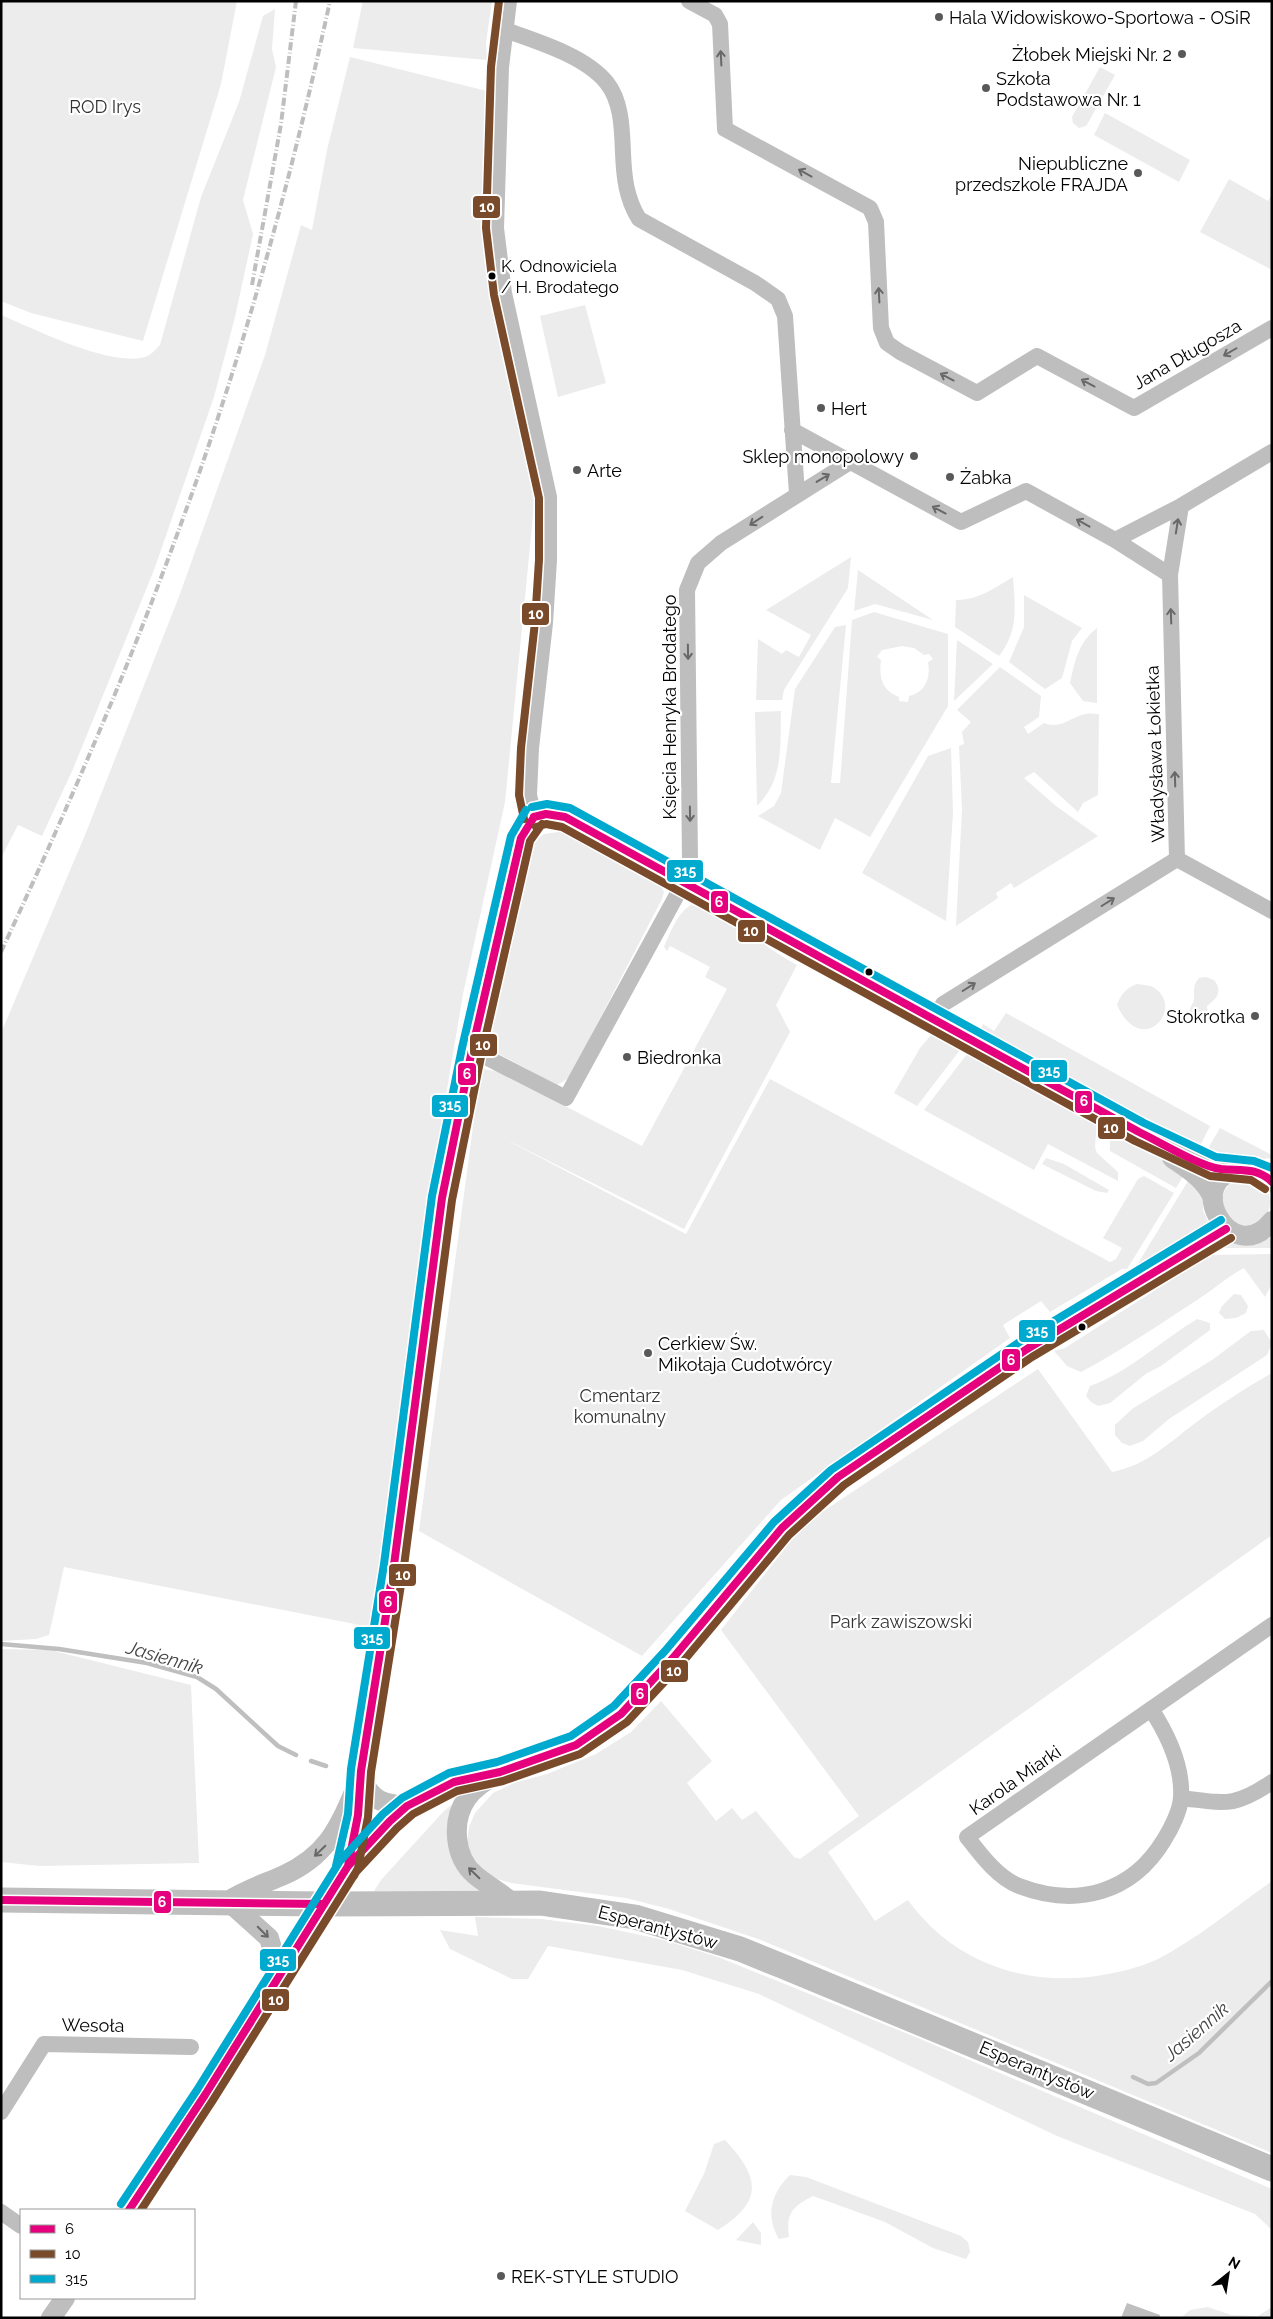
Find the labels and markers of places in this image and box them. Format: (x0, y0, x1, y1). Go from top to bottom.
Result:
place label: Hala Widowiskowo-Sportowa - OSiR (949, 7, 1251, 28)
marker: Hala Widowiskowo-Sportowa - OSiR (933, 11, 945, 23)
place label: Żłobek Miejski Nr. 2 (1012, 44, 1172, 65)
marker: Żłobek Miejski Nr. 2 (1176, 48, 1188, 60)
place label: Szkoła Podstawowa Nr. 1 (996, 68, 1141, 110)
marker: Szkoła Podstawowa Nr. 1 (980, 82, 992, 94)
place label: Niepubliczne przedszkole FRAJDA (955, 153, 1128, 195)
marker: Niepubliczne przedszkole FRAJDA (1132, 167, 1144, 179)
place label: K. Odnowiciela / H. Brodatego (501, 256, 619, 297)
marker: K. Odnowiciela / H. Brodatego (487, 271, 497, 281)
place label: Hert (831, 398, 867, 419)
marker: Hert (815, 402, 827, 414)
place label: Sklep monopolowy (742, 446, 904, 467)
marker: Sklep monopolowy (908, 450, 920, 462)
place label: Arte (587, 460, 622, 481)
marker: Arte (571, 464, 583, 476)
place label: Żabka (960, 467, 1012, 488)
marker: Żabka (944, 471, 956, 483)
unlabelled marker (864, 967, 874, 977)
place label: Stokrotka (1166, 1006, 1245, 1027)
marker: Stokrotka (1249, 1010, 1261, 1022)
place label: Biedronka (637, 1047, 721, 1068)
marker: Biedronka (621, 1051, 633, 1063)
unlabelled marker (1077, 1322, 1087, 1332)
place label: Cerkiew Św. Mikołaja Cudotwórcy (658, 1332, 833, 1375)
marker: Cerkiew Św. Mikołaja Cudotwórcy (642, 1347, 654, 1359)
place label: REK-STYLE STUDIO (511, 2266, 679, 2287)
marker: REK-STYLE STUDIO (495, 2270, 507, 2282)

